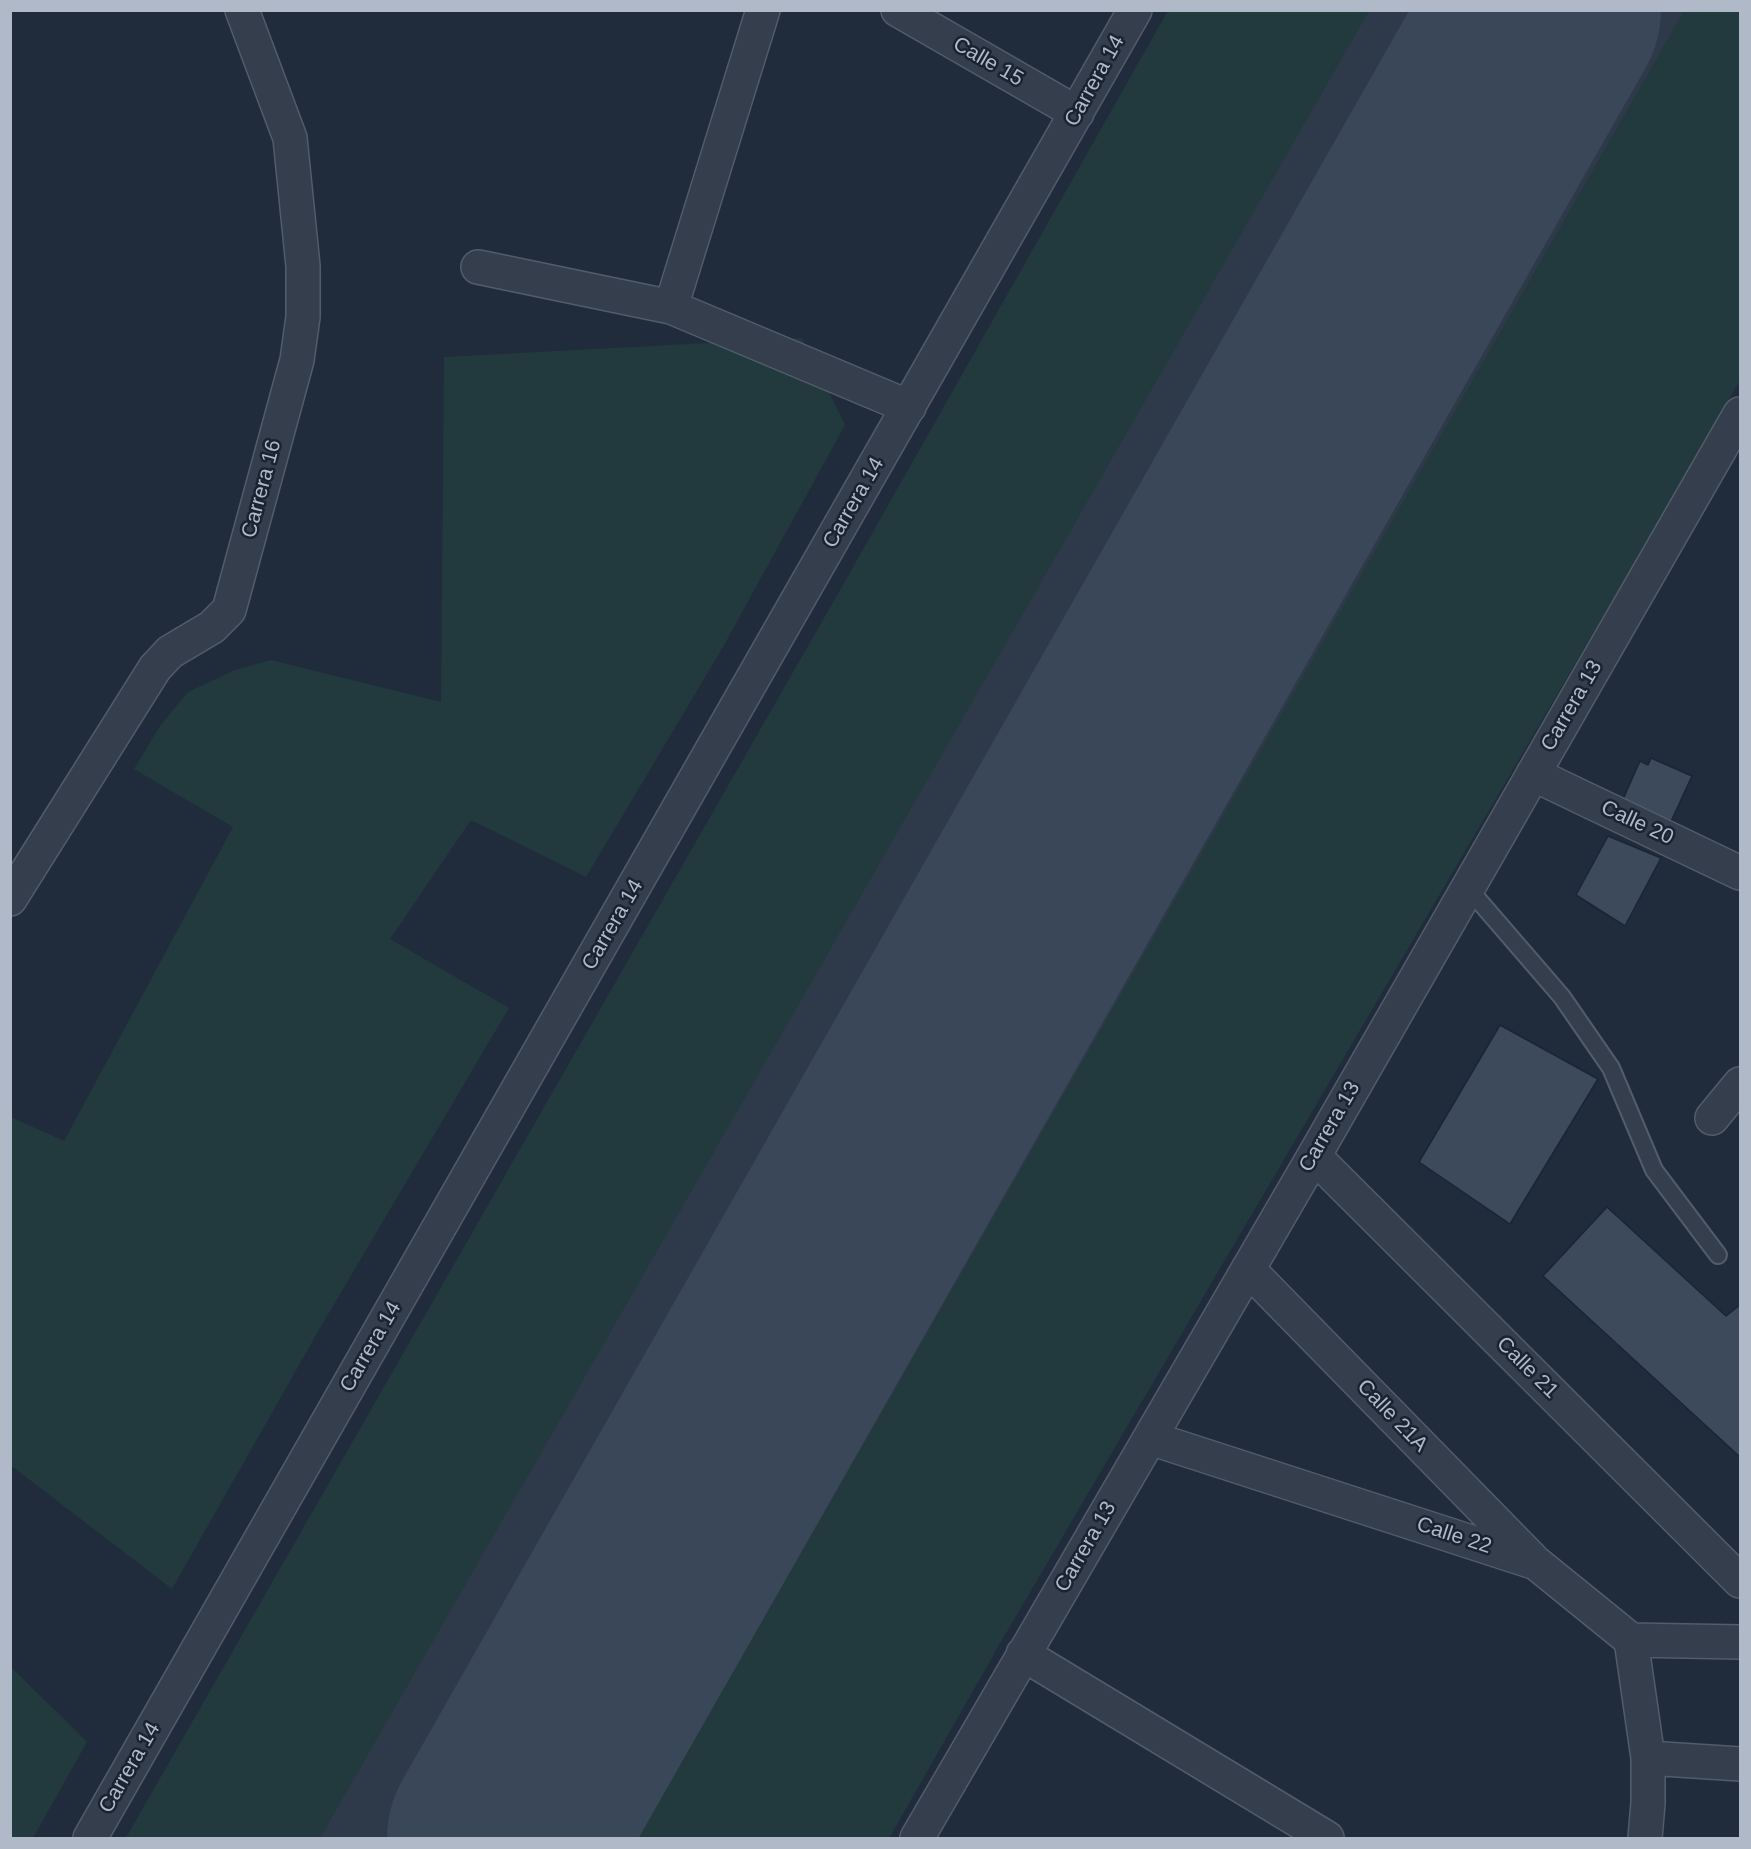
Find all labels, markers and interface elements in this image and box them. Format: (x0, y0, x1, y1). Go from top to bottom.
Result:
street label: Carrera 14 (1060, 31, 1130, 131)
street label: Calle 15 (948, 32, 1028, 92)
street label: Carrera 16 (237, 437, 287, 541)
street label: Carrera 14 (818, 453, 890, 553)
street label: Carrera 13 (1536, 656, 1608, 756)
street label: Calle 20 (1597, 795, 1677, 851)
street label: Carrera 14 (577, 875, 649, 975)
street label: Carrera 13 (1294, 1077, 1366, 1177)
street label: Carrera 14 (335, 1297, 407, 1397)
street label: Calle 21 (1491, 1332, 1563, 1404)
street label: Calle 21A (1351, 1374, 1433, 1458)
street label: Carrera 13 (1050, 1497, 1122, 1597)
street label: Calle 22 (1413, 1512, 1495, 1560)
street label: Carrera 14 (94, 1718, 166, 1818)

